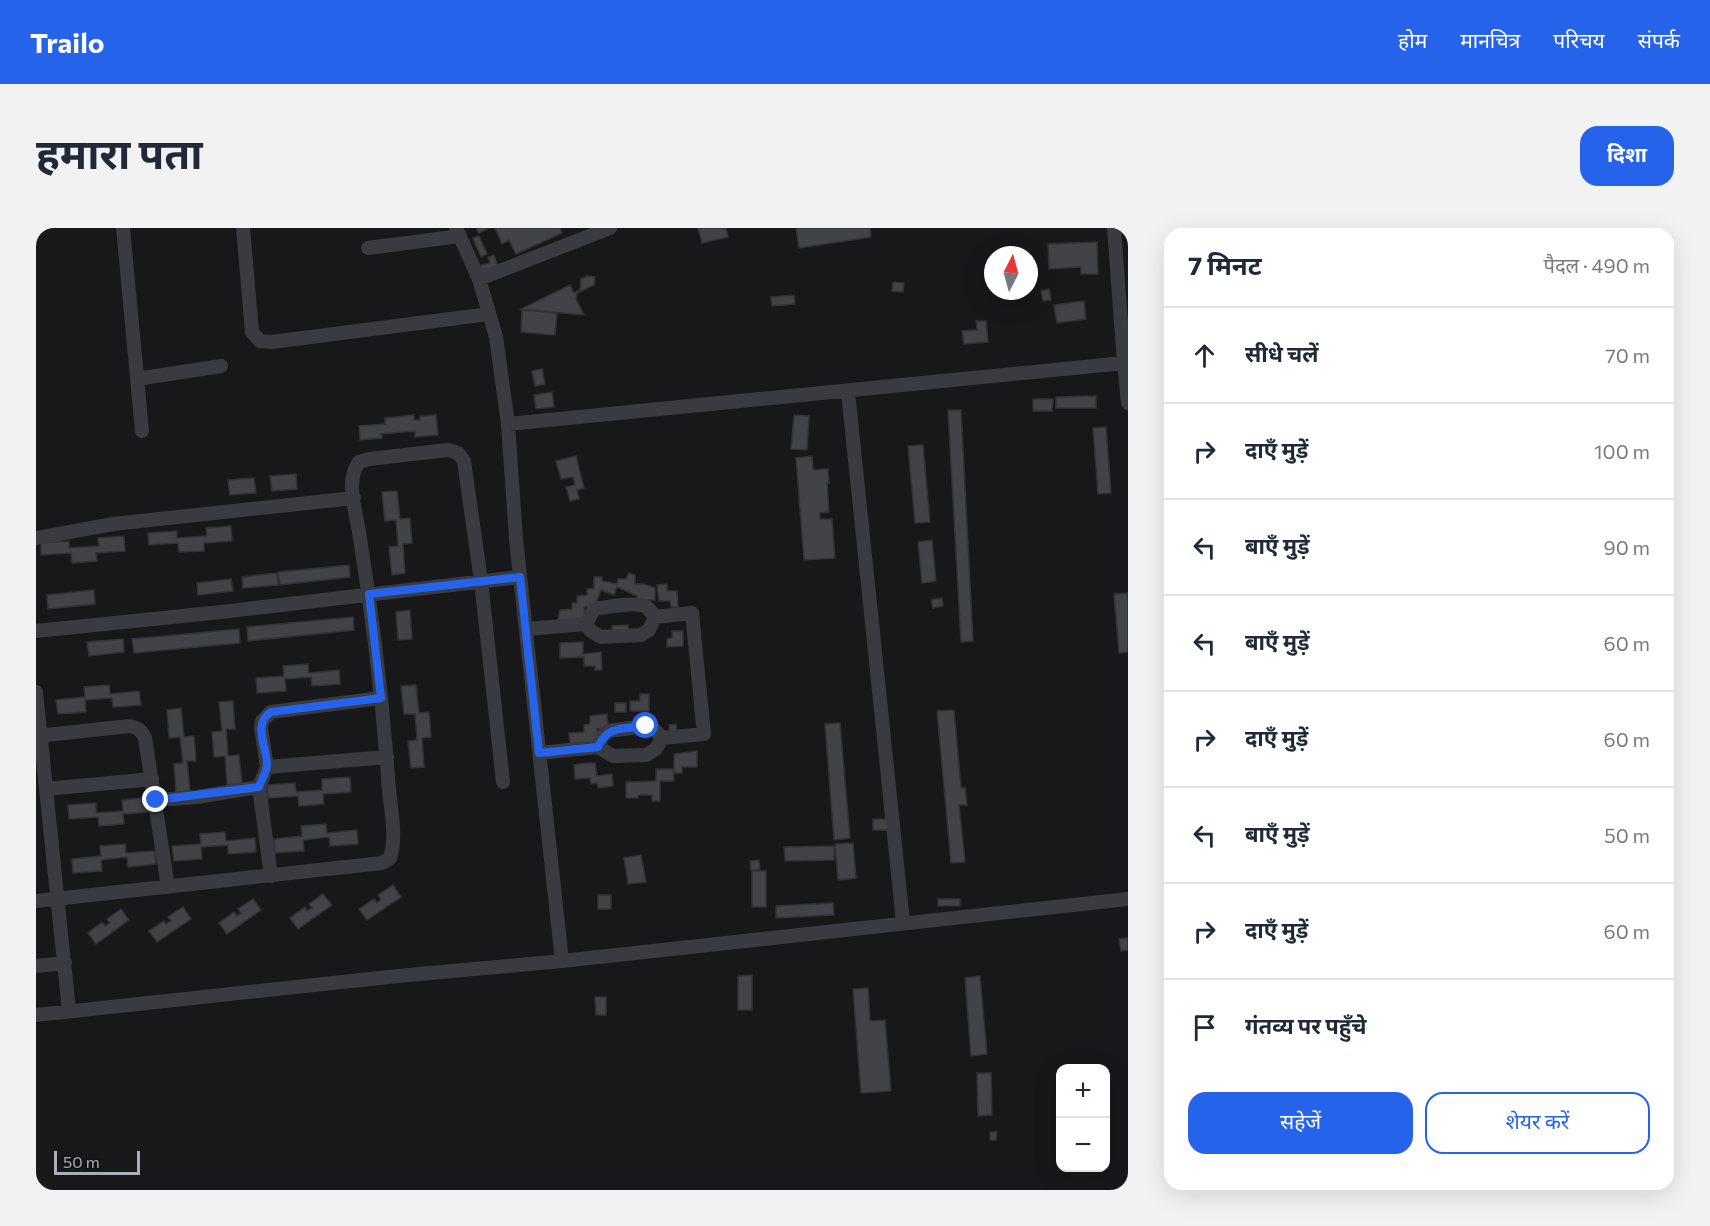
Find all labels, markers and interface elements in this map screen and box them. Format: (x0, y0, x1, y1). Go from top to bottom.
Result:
text: Trailo (30, 25, 105, 59)
text: होम (1398, 27, 1427, 52)
text: मानचित्र (1460, 27, 1520, 52)
text: परिचय (1553, 27, 1605, 52)
text: संपर्क (1638, 27, 1680, 52)
text: हमारा पता (36, 126, 203, 178)
button: दिशा (1580, 126, 1674, 186)
north arrow (984, 246, 1038, 300)
text: 7 मिनट (1188, 249, 1262, 280)
text: पैदल · 490 m (1544, 253, 1650, 277)
icon: ahead (1188, 339, 1221, 372)
text: सीधे चलें (1245, 340, 1319, 367)
text: 70 m (1605, 343, 1650, 367)
icon: right (1188, 435, 1221, 468)
text: दाएँ मुड़ें (1245, 436, 1308, 463)
text: 100 m (1594, 439, 1650, 463)
icon: left (1188, 531, 1221, 564)
text: बाएँ मुड़ें (1245, 532, 1310, 559)
text: 90 m (1604, 535, 1650, 559)
icon: left (1188, 627, 1221, 660)
text: बाएँ मुड़ें (1245, 628, 1310, 655)
text: 60 m (1604, 631, 1650, 655)
route start (632, 712, 658, 738)
icon: right (1188, 723, 1221, 756)
text: दाएँ मुड़ें (1245, 724, 1308, 751)
text: 60 m (1604, 727, 1650, 751)
route end (142, 786, 168, 812)
icon: left (1188, 819, 1221, 852)
text: बाएँ मुड़ें (1245, 820, 1310, 847)
text: 50 m (1604, 823, 1650, 847)
icon: right (1188, 915, 1221, 948)
text: दाएँ मुड़ें (1245, 916, 1308, 943)
text: 60 m (1604, 919, 1650, 943)
icon: arrive (1188, 1011, 1221, 1044)
text: गंतव्य पर पहुँचे (1245, 1012, 1367, 1039)
map controls (1056, 1064, 1110, 1172)
button: + (1056, 1064, 1110, 1118)
button: सहेजें (1188, 1092, 1413, 1154)
button: शेयर करें (1425, 1092, 1650, 1154)
button: − (1056, 1118, 1110, 1172)
scale bar (54, 1148, 140, 1176)
text: 50 m (63, 1152, 100, 1171)

